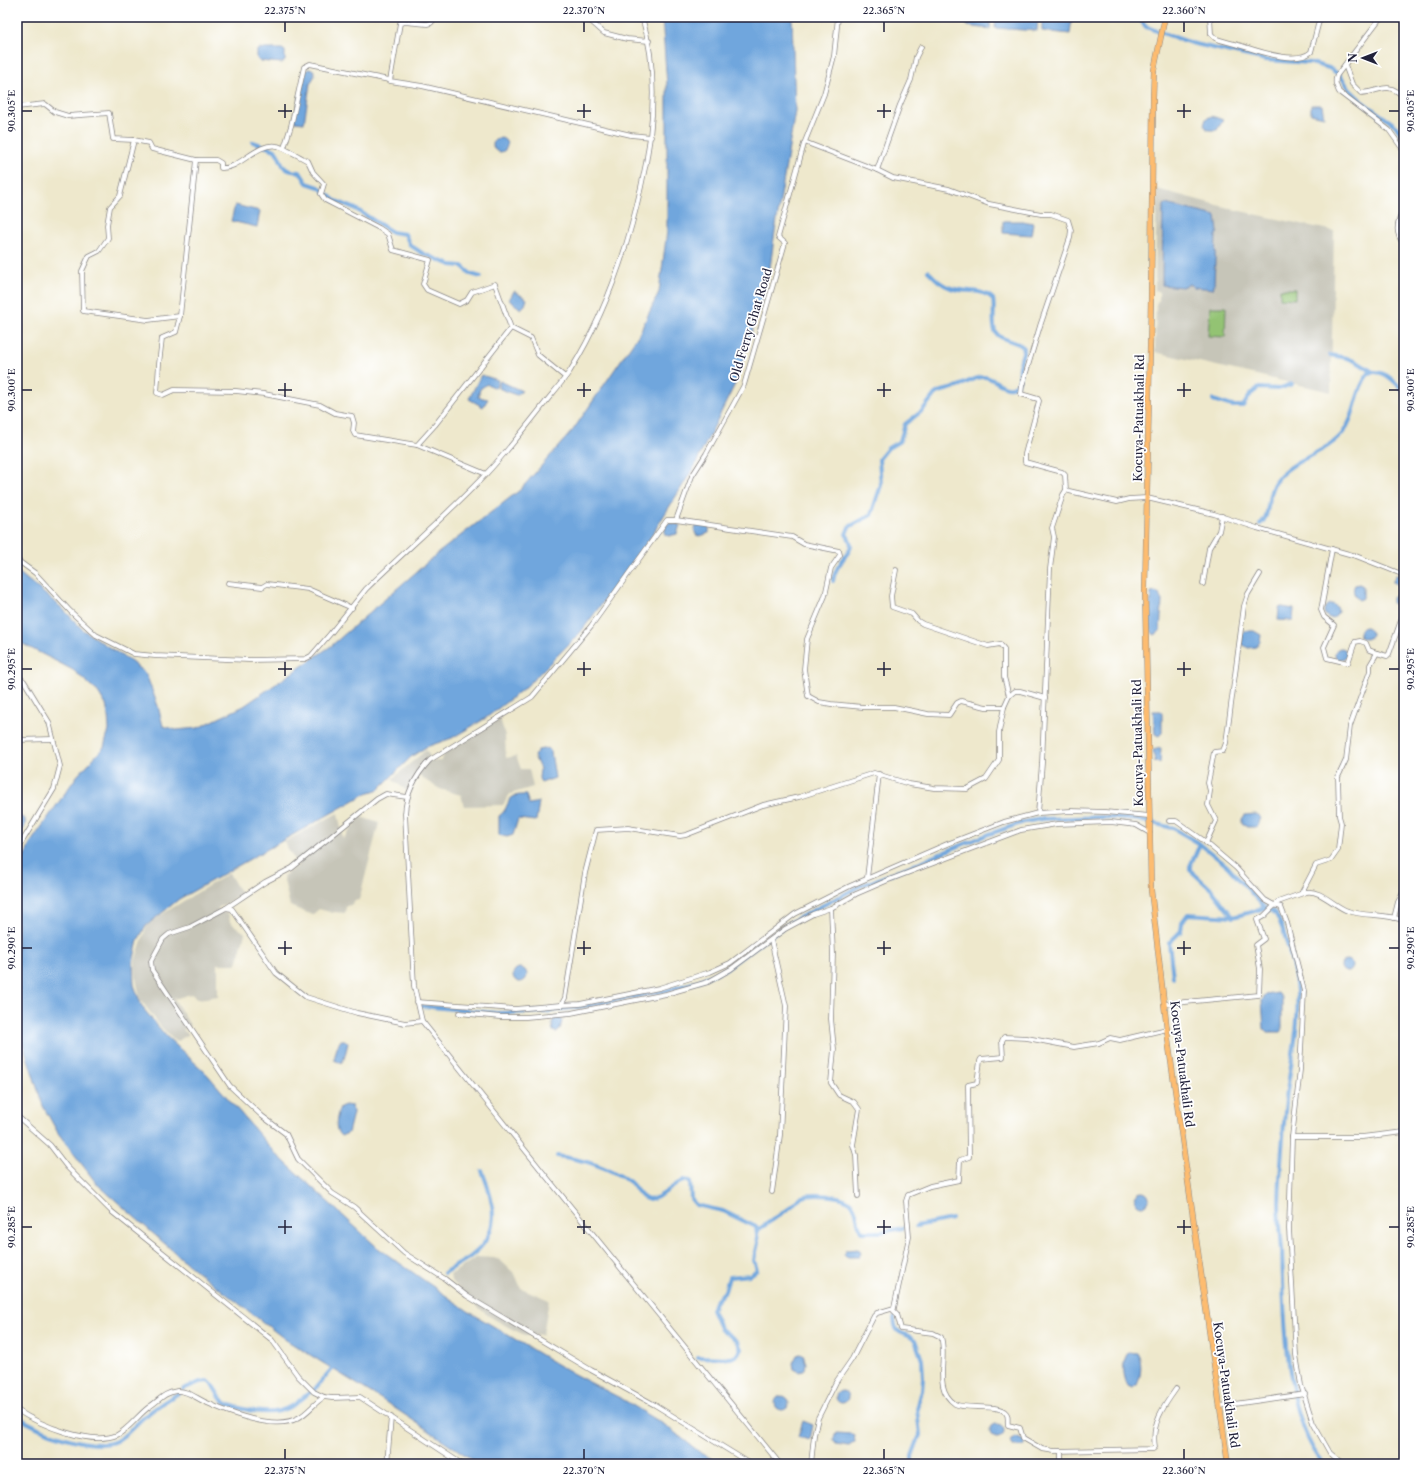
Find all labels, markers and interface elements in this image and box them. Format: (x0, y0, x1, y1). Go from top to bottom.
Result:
text: 22.375°N (264, 4, 306, 17)
text: 22.370°N (563, 4, 605, 17)
text: 22.365°N (863, 4, 905, 17)
text: 22.360°N (1162, 4, 1206, 17)
north arrow (1343, 38, 1383, 78)
text: N (1346, 53, 1360, 63)
text: 90.305°E (5, 90, 18, 132)
text: 90.305°E (1404, 90, 1417, 132)
street label: Old Ferry Ghat Road (726, 265, 775, 384)
street label: Kocuya-Patuakhali Rd (1130, 354, 1147, 482)
text: 90.300°E (5, 368, 18, 412)
text: 90.300°E (1404, 368, 1417, 412)
text: 90.295°E (5, 648, 18, 690)
text: 90.295°E (1404, 648, 1417, 690)
street label: Kocuya-Patuakhali Rd (1129, 679, 1146, 807)
text: 90.290°E (5, 926, 18, 969)
text: 90.290°E (1404, 926, 1417, 969)
street label: Kocuya-Patuakhali Rd (1167, 1000, 1198, 1129)
text: 90.285°E (5, 1206, 18, 1248)
text: 90.285°E (1404, 1206, 1417, 1248)
street label: Kocuya-Patuakhali Rd (1210, 1321, 1243, 1450)
text: 22.375°N (264, 1464, 306, 1477)
text: 22.370°N (563, 1464, 605, 1477)
text: 22.365°N (863, 1464, 905, 1477)
text: 22.360°N (1162, 1464, 1206, 1477)

